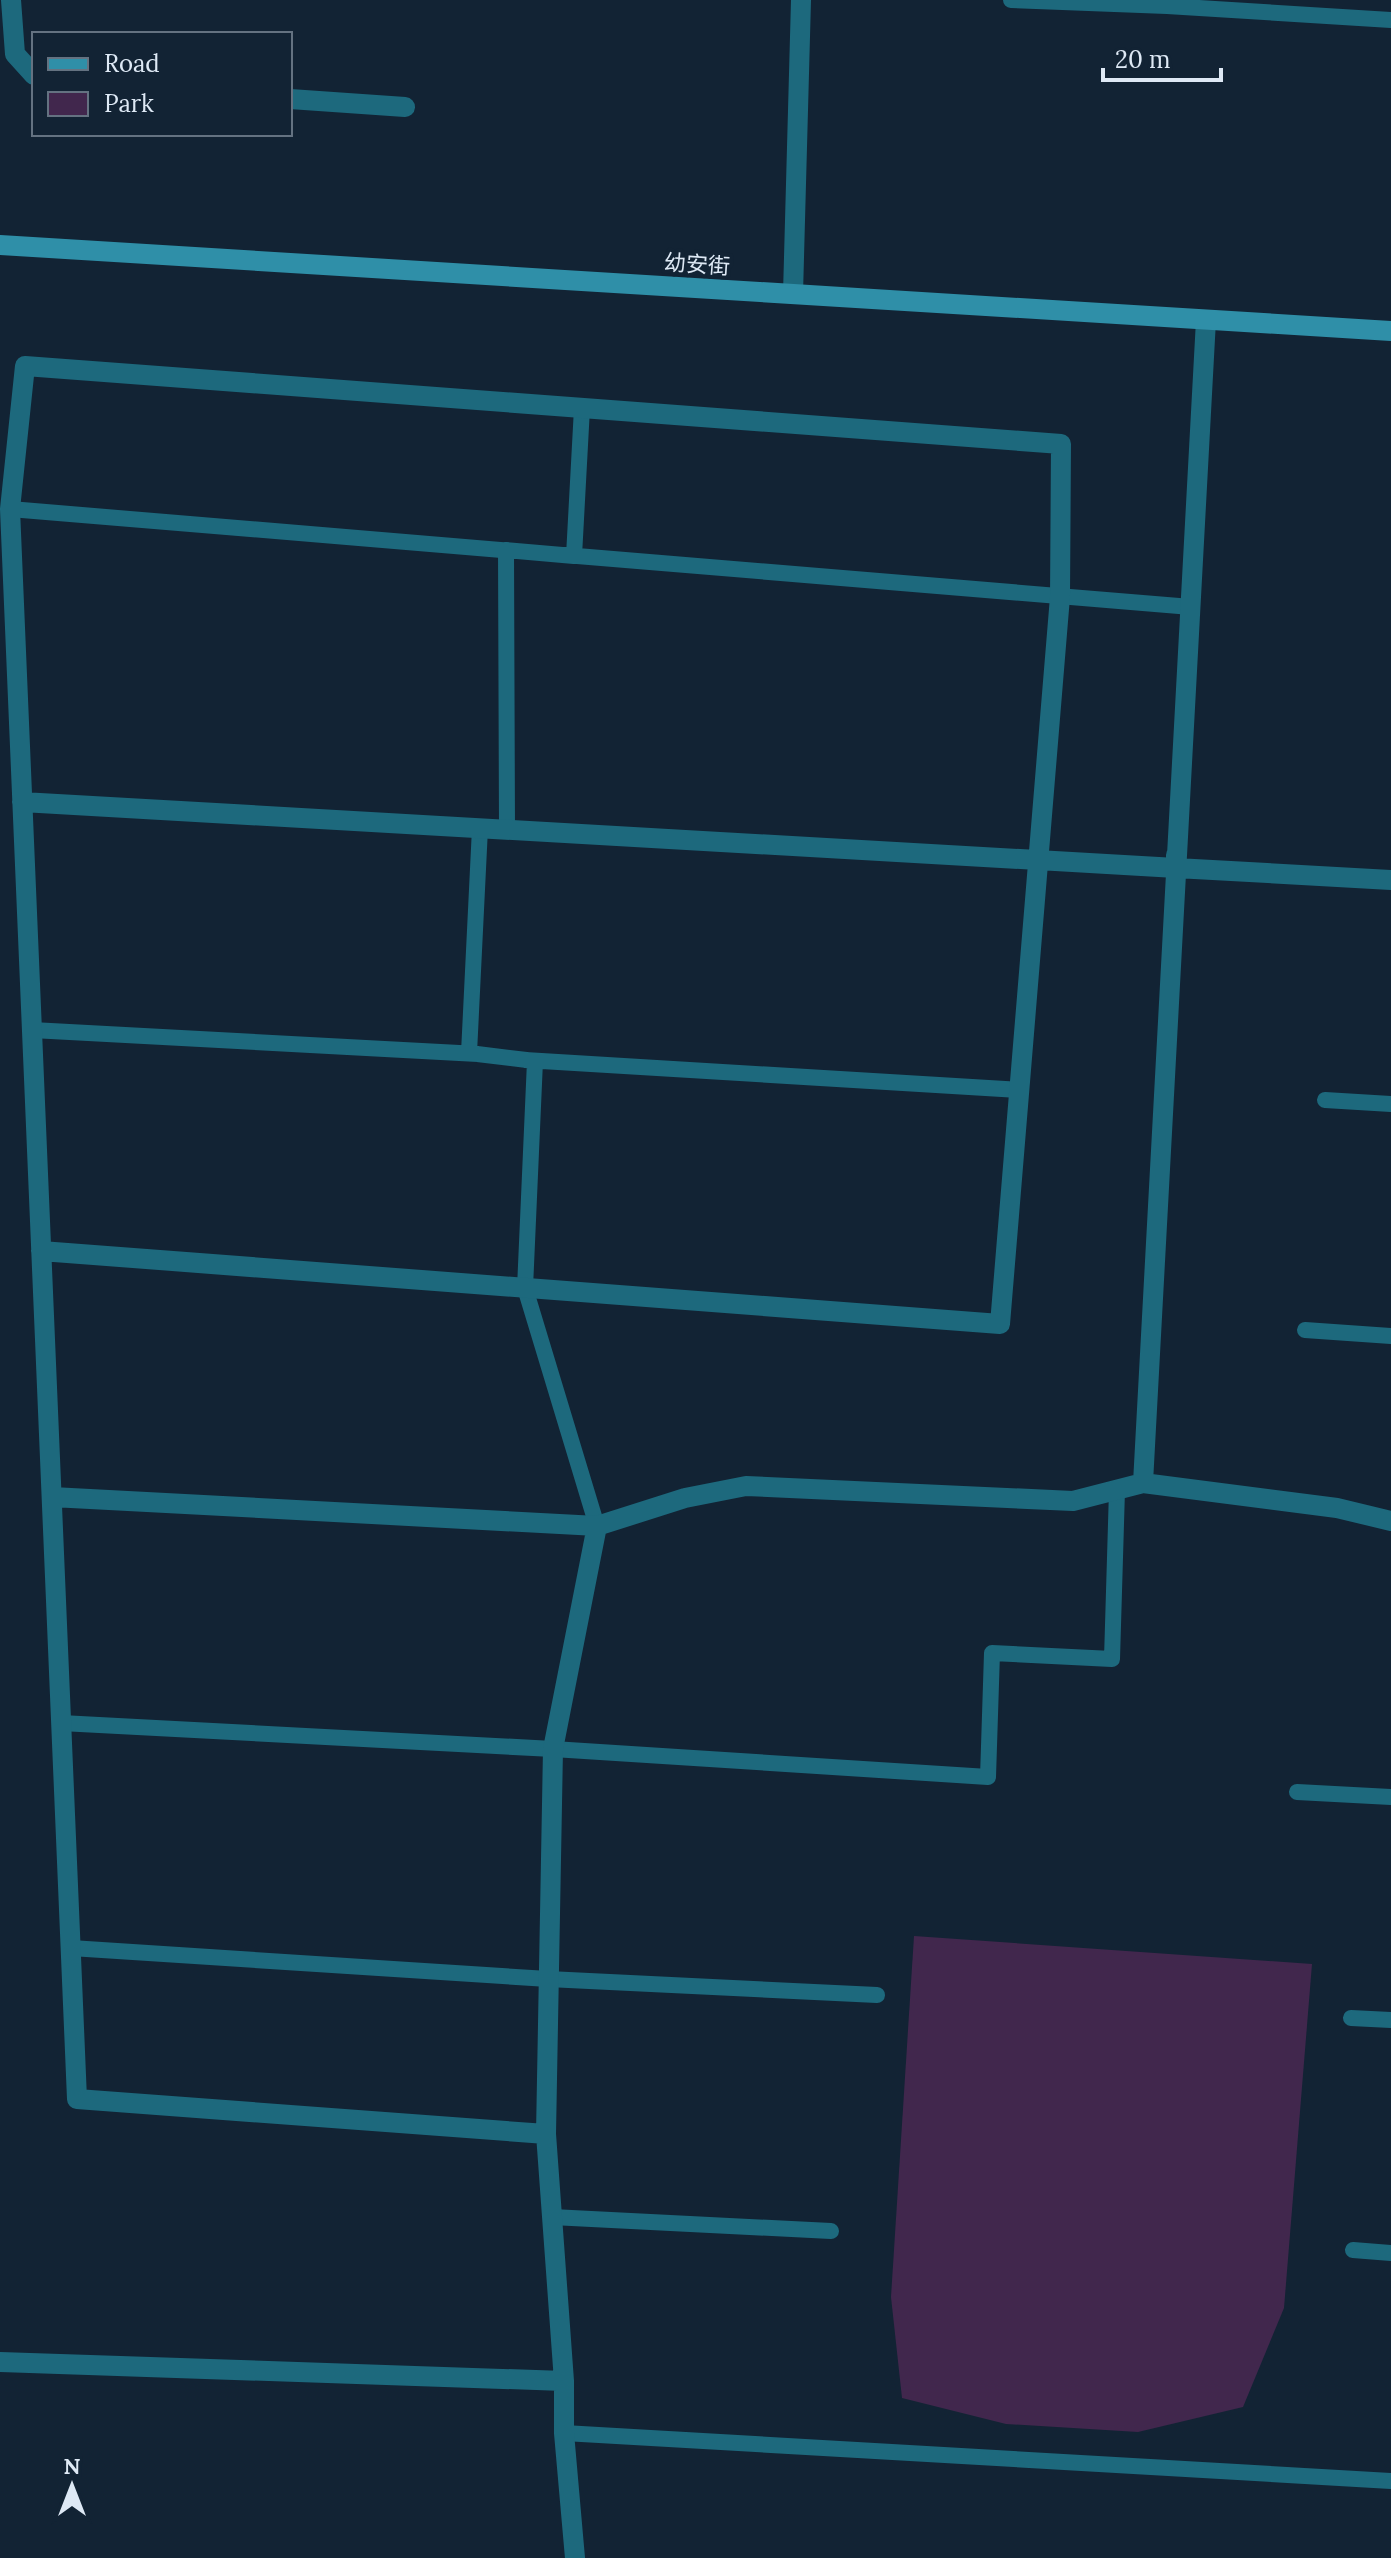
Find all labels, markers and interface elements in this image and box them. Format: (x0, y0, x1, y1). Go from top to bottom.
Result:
legend (32, 32, 292, 136)
scale bar (1103, 32, 1221, 82)
text: 20 m (1115, 44, 1171, 75)
text: Road (104, 48, 160, 79)
text: Park (104, 88, 154, 119)
street label: 幼安街 (663, 248, 731, 280)
north arrow (32, 2446, 112, 2526)
text: N (63, 2452, 81, 2480)

